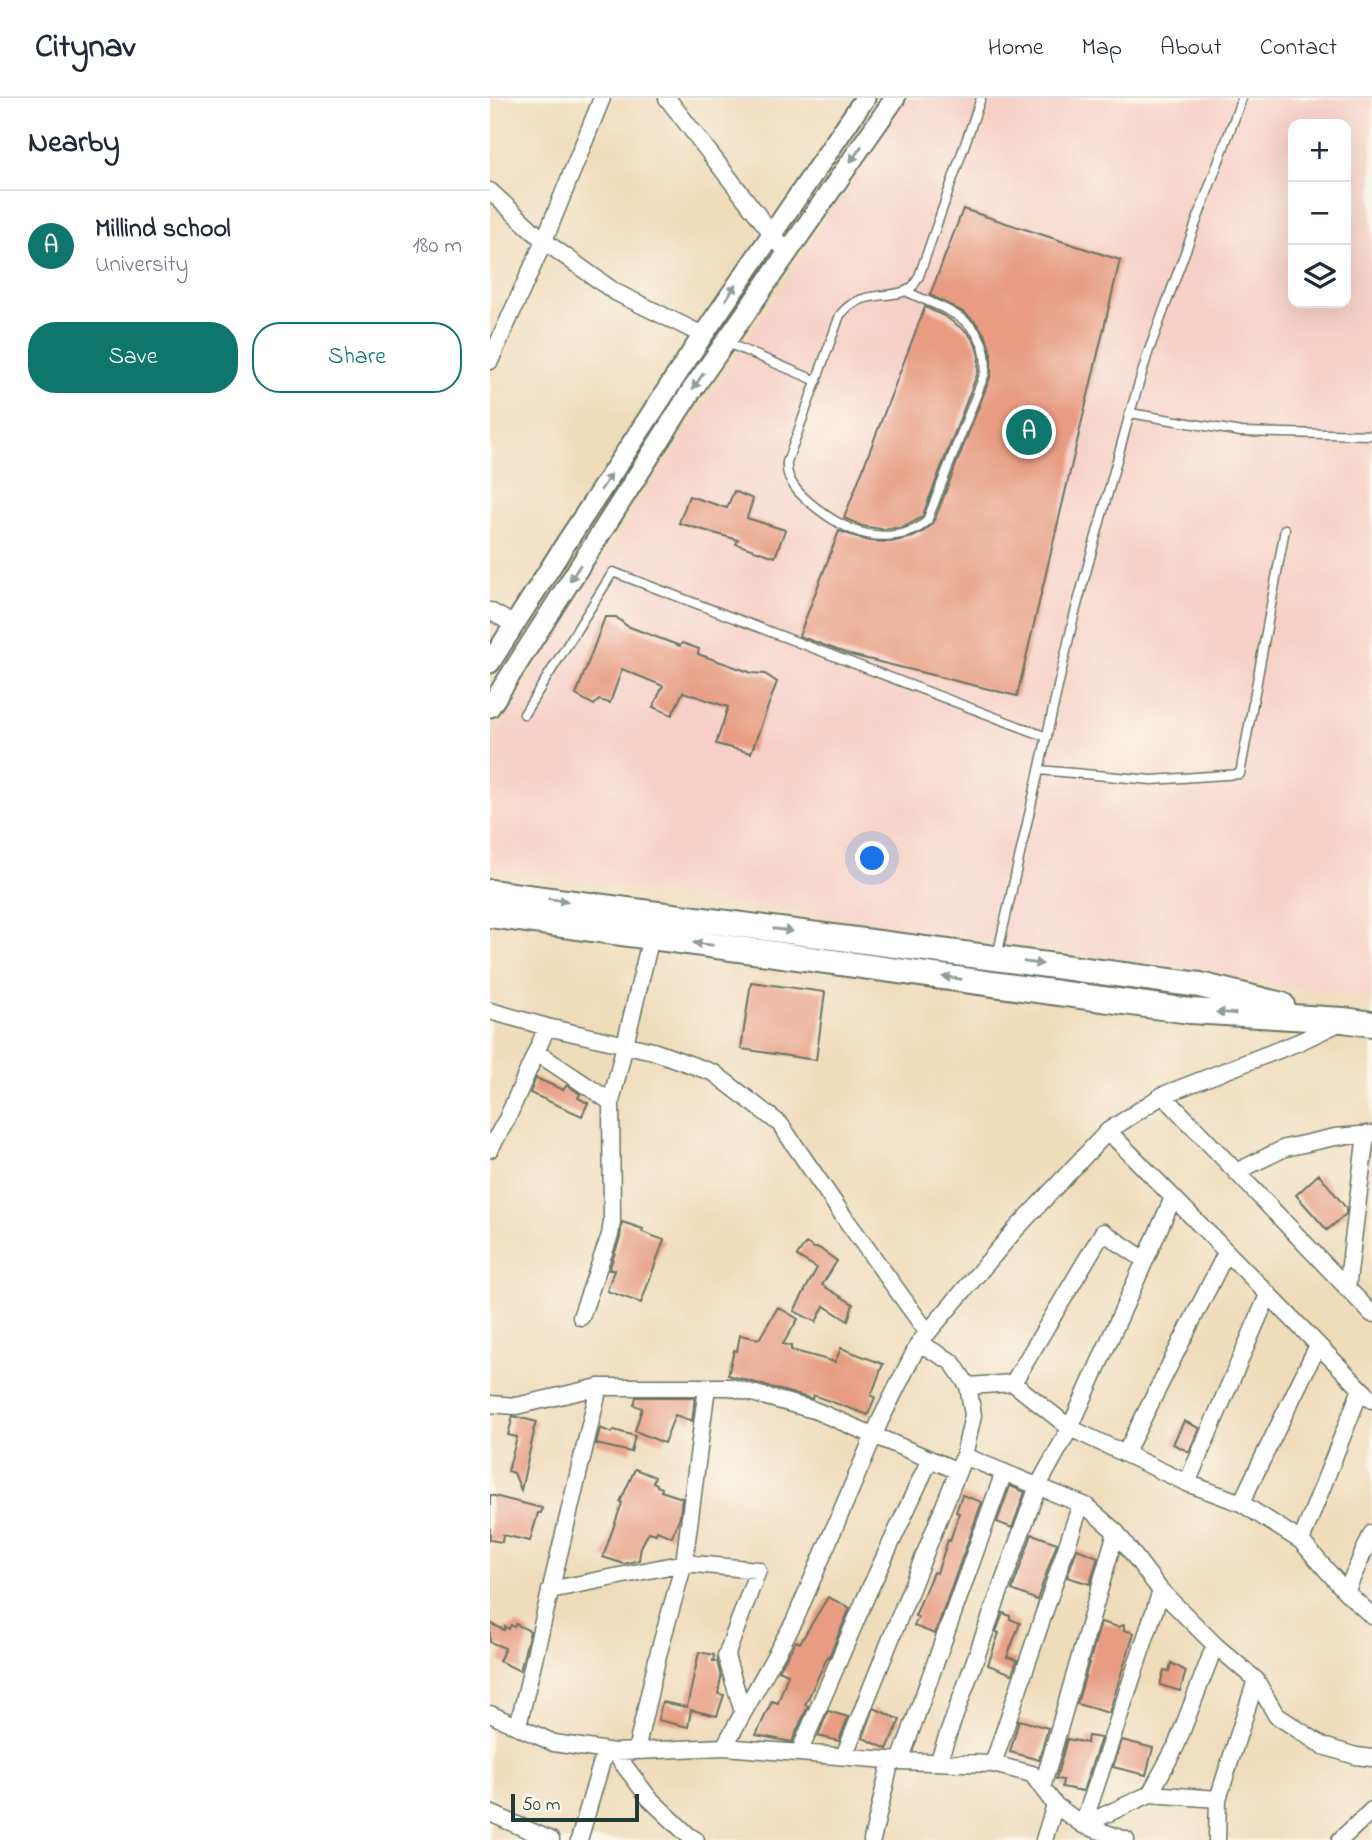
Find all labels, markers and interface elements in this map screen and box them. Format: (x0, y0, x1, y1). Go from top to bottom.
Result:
text: Citynav (35, 24, 135, 72)
text: Home (988, 31, 1044, 66)
text: Map (1082, 31, 1122, 66)
text: About (1160, 31, 1222, 66)
text: Contact (1260, 31, 1337, 66)
map controls (1288, 119, 1351, 308)
button: + (1288, 119, 1351, 182)
text: Nearby (28, 122, 120, 166)
one-way arrow (849, 145, 863, 163)
button: − (1288, 182, 1351, 245)
text: Millind school (95, 211, 231, 249)
text: A (44, 230, 58, 263)
text: 180 m (413, 230, 462, 263)
button: layers (1288, 245, 1351, 308)
text: University (95, 249, 188, 282)
one-way arrow (725, 282, 738, 302)
button: Save (28, 322, 238, 393)
button: Share (252, 322, 462, 393)
one-way arrow (691, 372, 705, 390)
pin: A (1006, 406, 1052, 458)
one-way arrow (599, 473, 613, 491)
one-way arrow (569, 563, 582, 583)
your location (855, 841, 889, 875)
one-way arrow (547, 895, 569, 906)
one-way arrow (772, 925, 794, 936)
one-way arrow (691, 938, 713, 949)
one-way arrow (1022, 958, 1044, 969)
one-way arrow (941, 972, 963, 983)
one-way arrow (1215, 1007, 1237, 1018)
scale bar (511, 1791, 639, 1823)
text: 50 m (522, 1792, 561, 1819)

